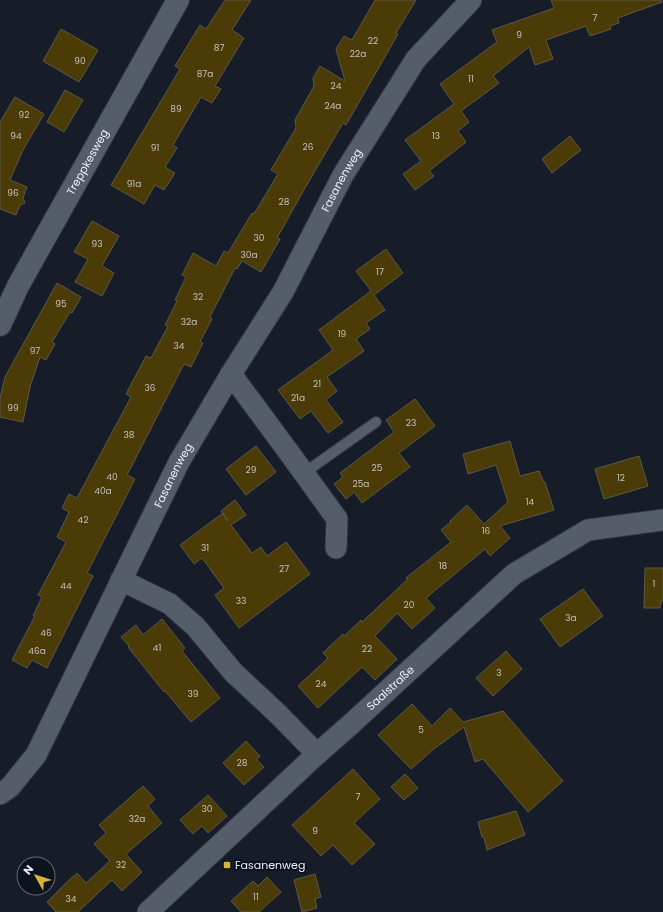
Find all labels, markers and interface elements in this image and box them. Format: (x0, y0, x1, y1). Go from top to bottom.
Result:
house number: 7 (593, 12, 598, 24)
house number: 9 (516, 29, 522, 41)
house number: 22 (368, 35, 378, 47)
house number: 87 (214, 42, 224, 54)
house number: 22a (350, 48, 366, 60)
house number: 90 (74, 55, 86, 67)
house number: 87a (197, 68, 213, 80)
house number: 11 (468, 73, 474, 85)
house number: 24 (331, 80, 342, 92)
house number: 24a (325, 100, 341, 112)
house number: 89 (170, 103, 182, 115)
house number: 92 (19, 109, 29, 121)
street label: Treppkesweg (62, 126, 112, 198)
house number: 94 (10, 130, 22, 142)
house number: 13 (432, 130, 440, 142)
house number: 26 (303, 141, 314, 153)
house number: 91 (151, 142, 159, 154)
street label: Fasanenweg (317, 145, 366, 215)
house number: 91a (127, 178, 141, 190)
house number: 96 (7, 187, 19, 199)
house number: 28 (279, 196, 290, 208)
house number: 30 (254, 232, 265, 244)
house number: 93 (92, 238, 102, 250)
house number: 30a (240, 249, 258, 261)
house number: 17 (376, 266, 384, 278)
house number: 32 (193, 291, 203, 303)
house number: 95 (55, 298, 67, 310)
house number: 32a (181, 316, 197, 328)
house number: 19 (338, 328, 347, 340)
house number: 34 (174, 340, 185, 352)
house number: 97 (30, 345, 40, 357)
house number: 21 (313, 378, 321, 390)
house number: 36 (144, 382, 156, 394)
house number: 21a (291, 392, 305, 404)
house number: 99 (7, 402, 19, 414)
house number: 23 (406, 417, 416, 429)
house number: 38 (124, 429, 135, 441)
street label: Fasanenweg (150, 440, 196, 510)
house number: 25 (372, 462, 383, 474)
house number: 29 (246, 464, 257, 476)
house number: 40 (106, 471, 118, 483)
house number: 12 (617, 472, 625, 484)
house number: 25a (353, 478, 369, 490)
house number: 40a (94, 485, 112, 497)
house number: 14 (526, 496, 535, 508)
house number: 42 (78, 514, 88, 526)
house number: 16 (482, 525, 491, 537)
house number: 31 (201, 542, 209, 554)
house number: 18 (439, 560, 448, 572)
house number: 27 (279, 563, 289, 575)
house number: 1 (653, 578, 656, 590)
house number: 44 (60, 580, 72, 592)
house number: 33 (236, 595, 246, 607)
house number: 20 (404, 599, 415, 611)
house number: 3a (565, 612, 577, 624)
house number: 46 (40, 627, 52, 639)
house number: 41 (153, 642, 161, 654)
house number: 22 (362, 643, 372, 655)
house number: 46a (28, 645, 46, 657)
street label: Saalstraße (363, 662, 418, 714)
house number: 3 (496, 667, 502, 679)
house number: 24 (316, 678, 327, 690)
house number: 39 (188, 688, 199, 700)
house number: 5 (418, 724, 424, 736)
house number: 28 (237, 757, 248, 769)
house number: 7 (356, 791, 361, 803)
house number: 30 (202, 803, 213, 815)
house number: 32a (129, 813, 145, 825)
house number: 9 (312, 825, 318, 837)
north arrow (16, 856, 56, 896)
place label: Fasanenweg (235, 857, 305, 873)
house number: 32 (116, 859, 126, 871)
marker: Fasanenweg (222, 860, 232, 870)
text: N (19, 861, 37, 878)
house number: 11 (253, 891, 259, 903)
house number: 34 (66, 893, 77, 905)

